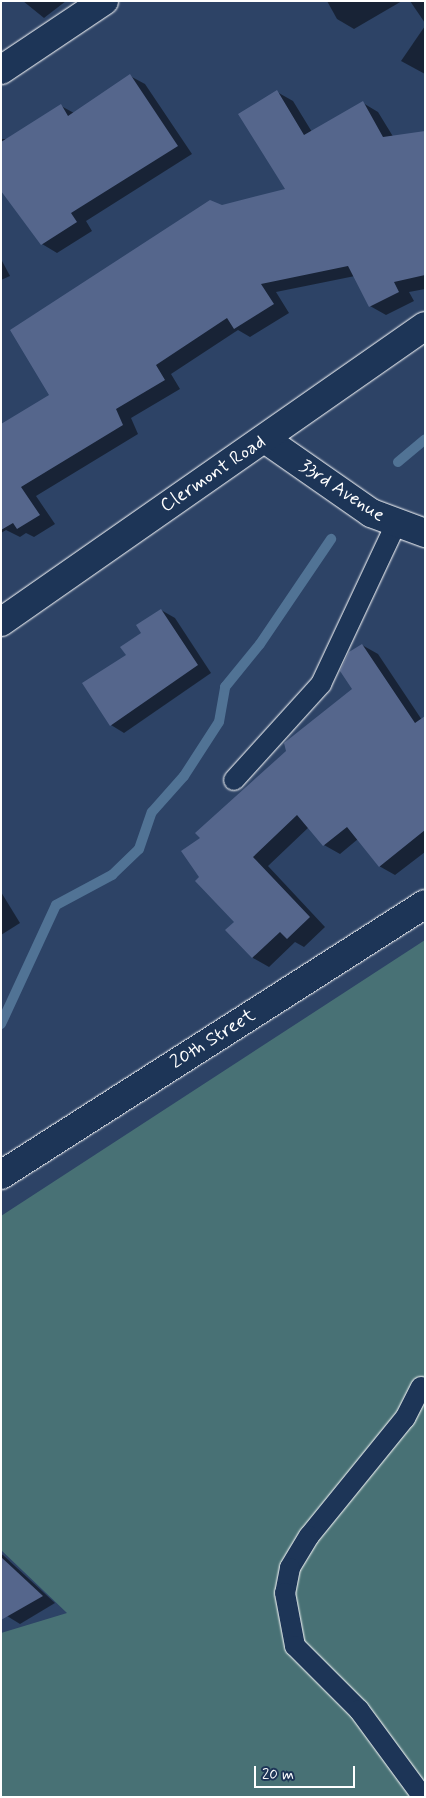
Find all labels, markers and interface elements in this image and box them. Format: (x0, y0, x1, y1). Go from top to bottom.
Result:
street label: Clermont Road (156, 430, 270, 518)
street label: 33rd Avenue (294, 455, 390, 527)
street label: 20th Street (166, 1004, 260, 1074)
scale bar (256, 1756, 357, 1788)
text: 20 m (262, 1765, 294, 1785)

